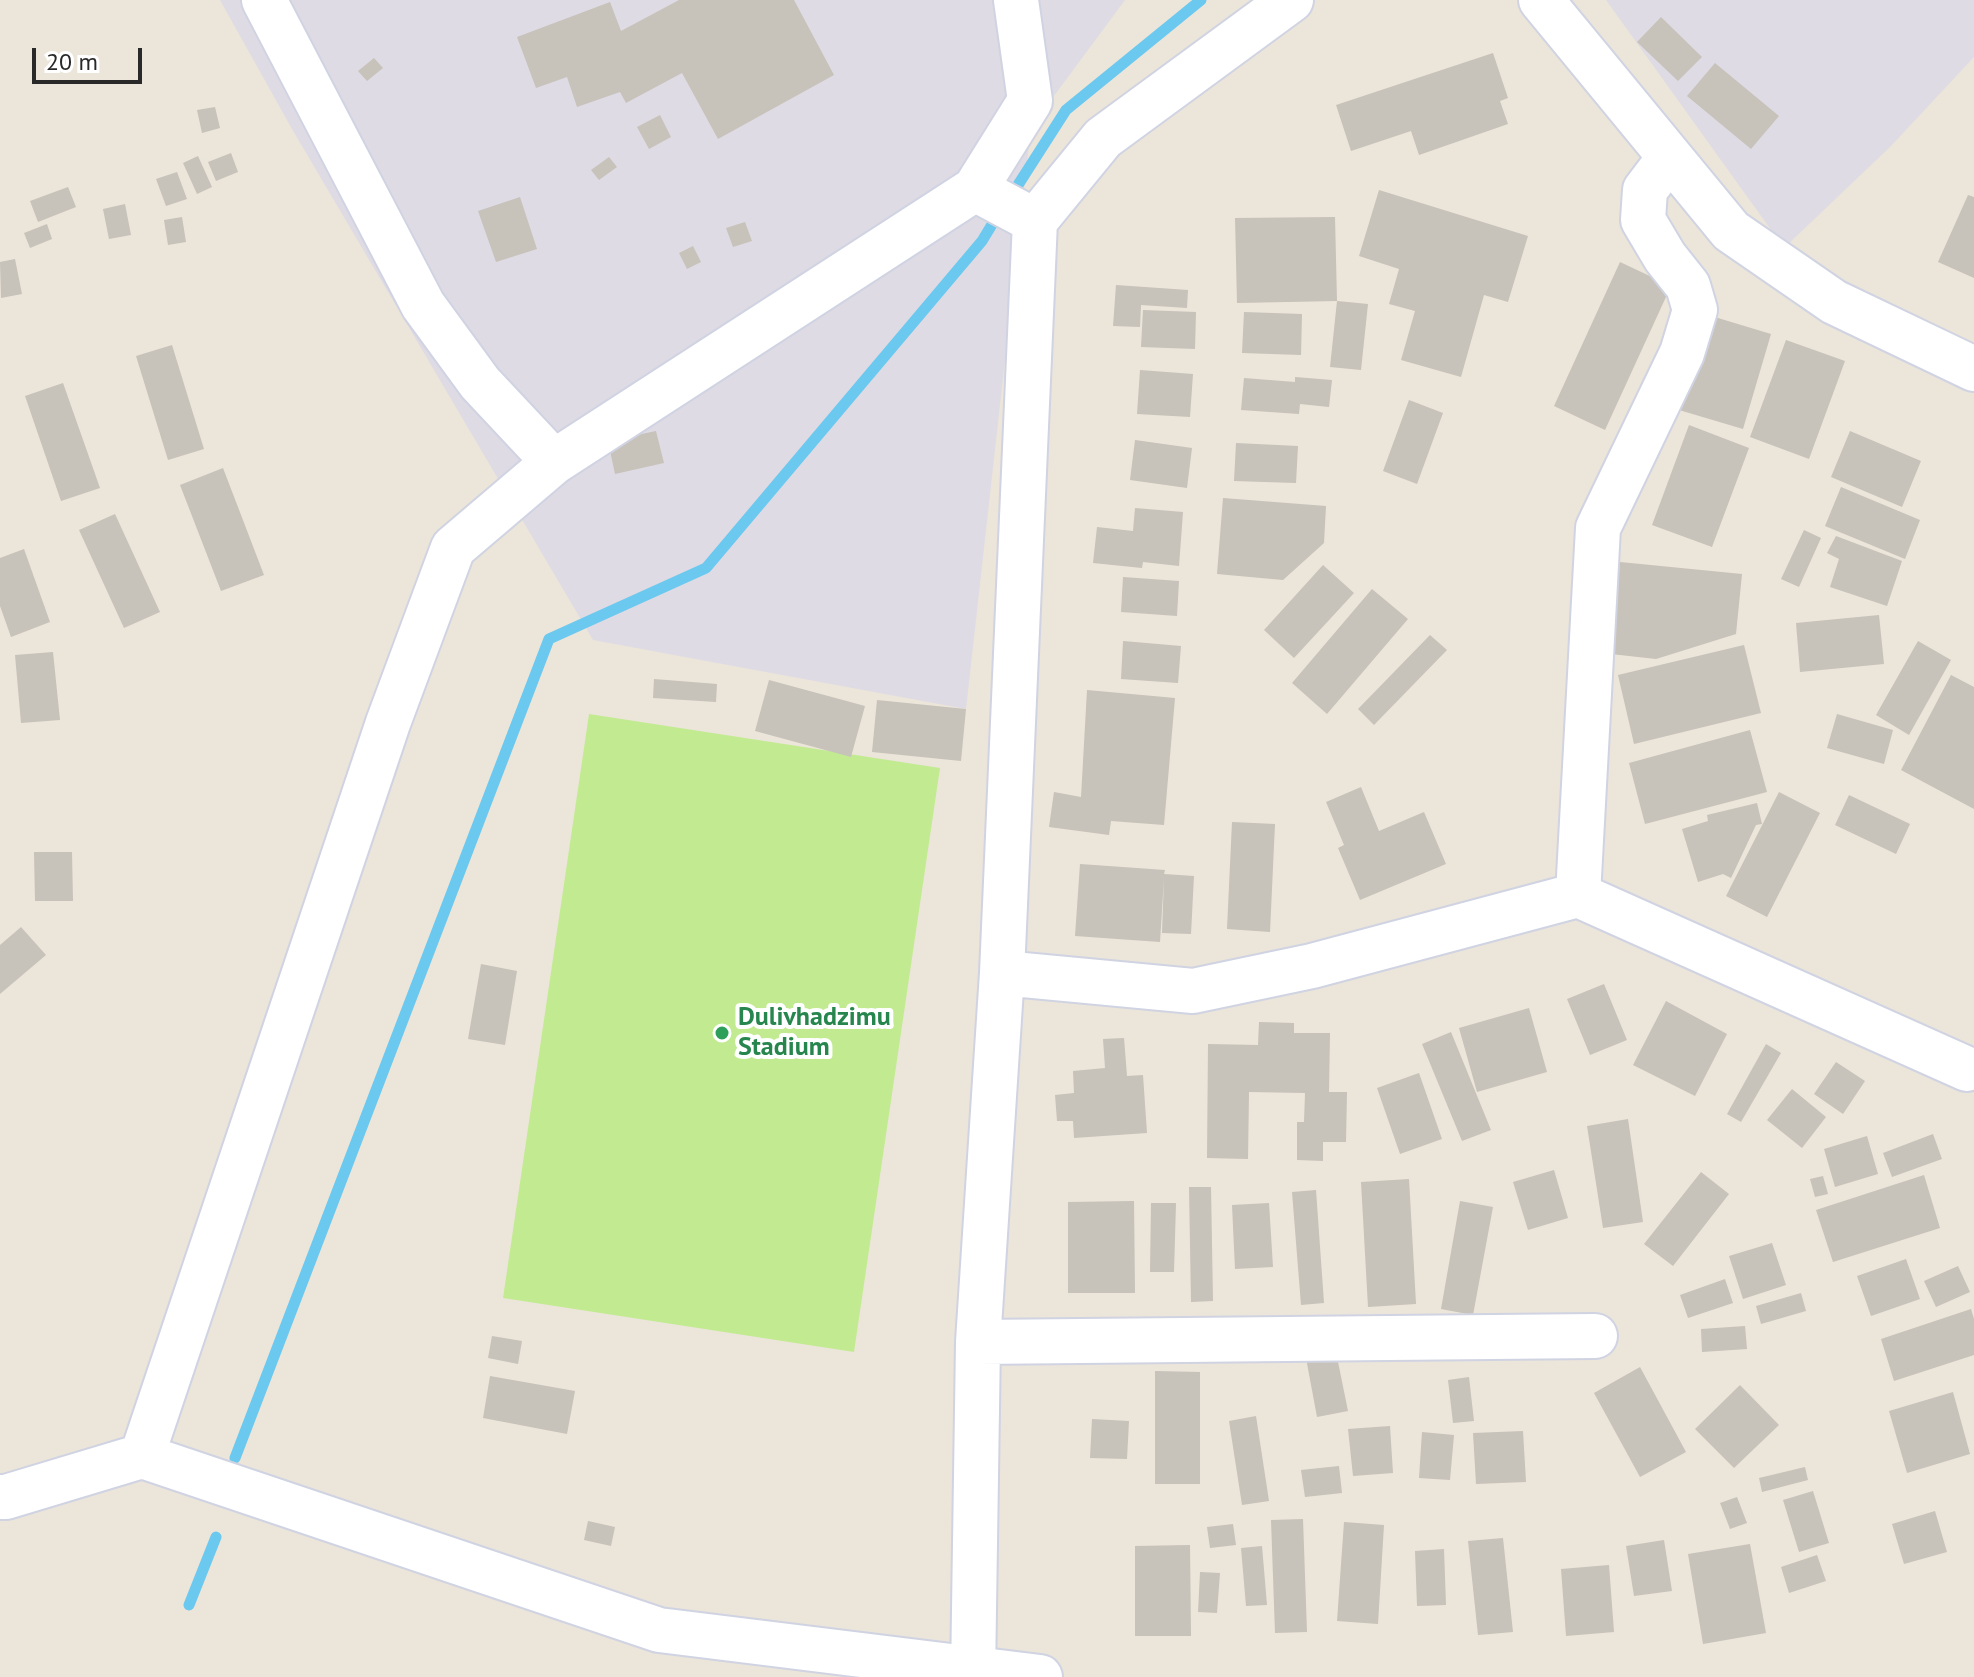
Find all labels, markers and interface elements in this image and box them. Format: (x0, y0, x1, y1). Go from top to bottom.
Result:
scale bar (36, 32, 146, 82)
text: 20 m (46, 46, 98, 77)
place label: Dulivhadzimu Stadium (738, 1002, 891, 1064)
marker: Dulivhadzimu Stadium (713, 1024, 731, 1042)

